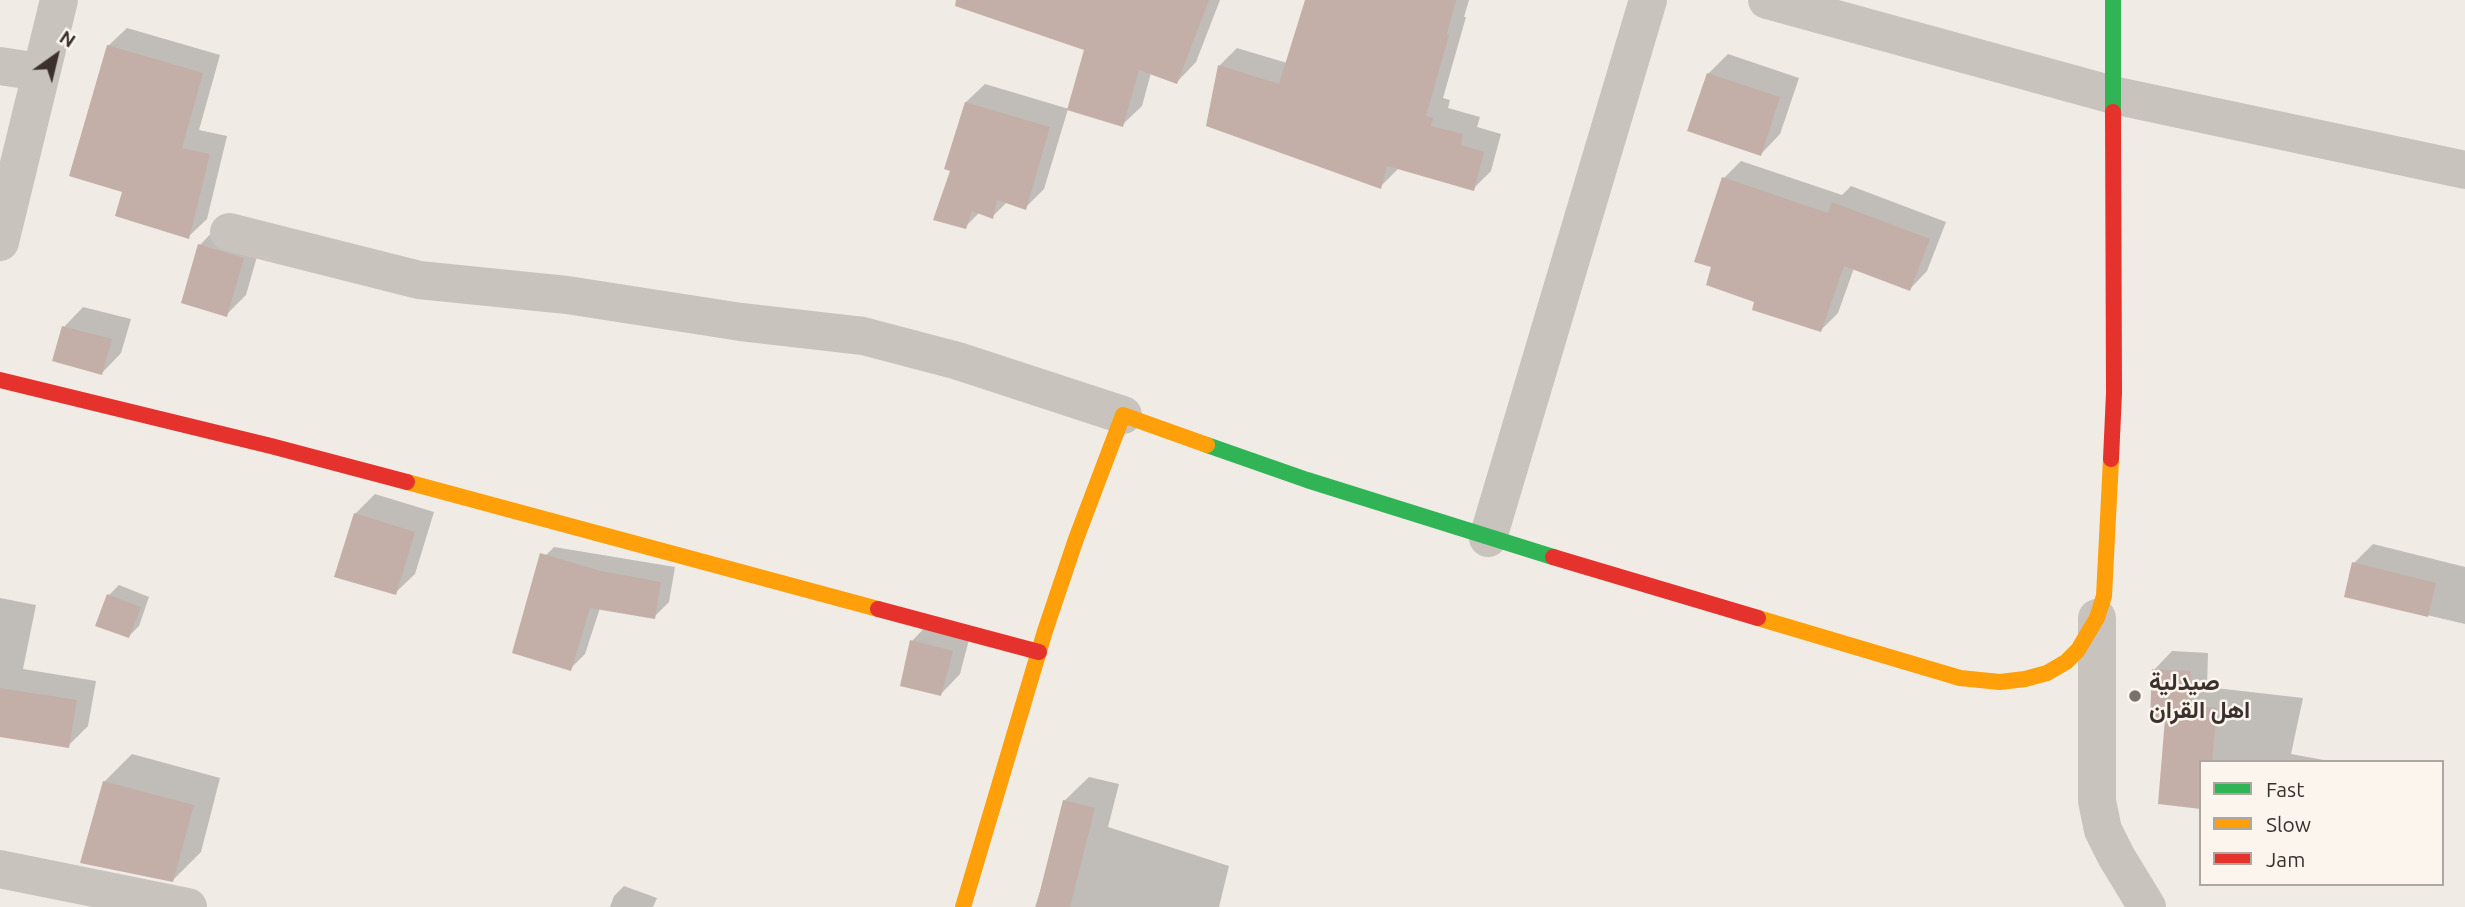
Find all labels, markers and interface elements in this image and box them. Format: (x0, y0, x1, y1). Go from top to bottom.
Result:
north arrow (21, 21, 91, 91)
text: N (56, 26, 80, 52)
place label: صيدلية اهل القران (2149, 668, 2250, 724)
marker: صيدلية اهل القران (2127, 688, 2143, 704)
legend (2199, 760, 2444, 886)
text: Fast (2266, 777, 2304, 801)
text: Slow (2266, 812, 2311, 836)
text: Jam (2266, 847, 2305, 871)

